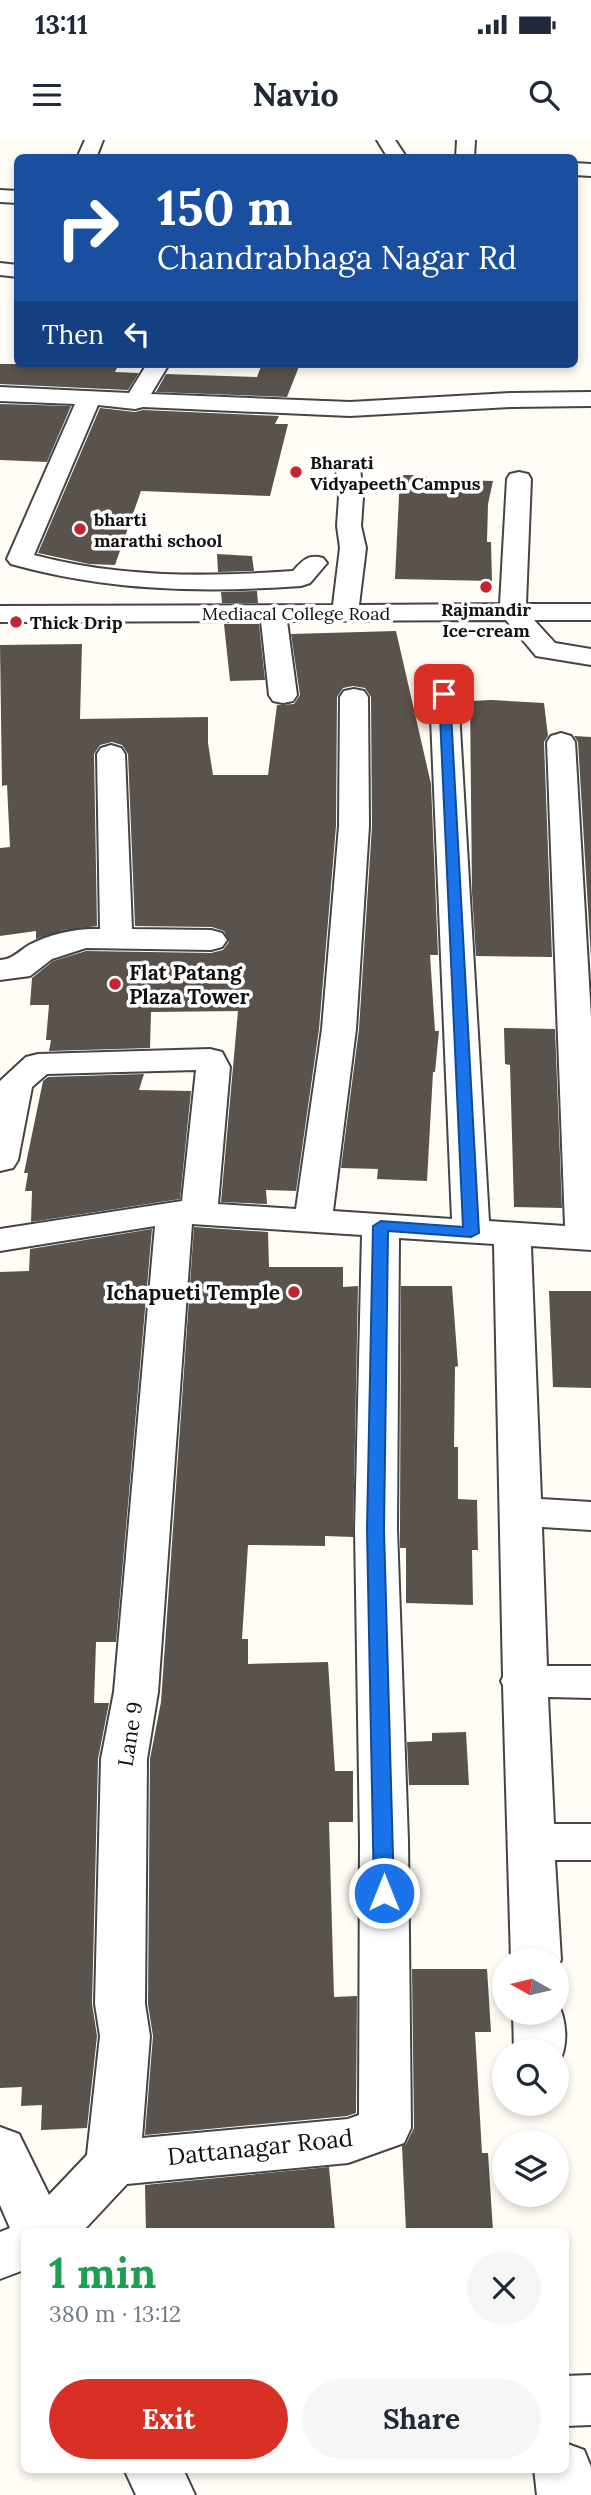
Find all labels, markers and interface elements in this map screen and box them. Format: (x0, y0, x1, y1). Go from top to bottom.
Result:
text: 13:11 (35, 8, 88, 41)
text: Navio (252, 74, 339, 115)
icon: menu (28, 76, 66, 114)
icon: search (525, 76, 563, 114)
text: 150 m (157, 176, 293, 238)
icon: right (42, 182, 133, 273)
text: Chandrabhaga Nagar Rd (157, 237, 517, 278)
icon: left (118, 315, 156, 353)
text: Then (42, 318, 104, 351)
place label: Bharati Vidyapeeth Campus (310, 451, 481, 495)
marker: Bharati Vidyapeeth Campus (288, 464, 304, 480)
place label: bharti marathi school (93, 508, 223, 552)
marker: bharti marathi school (72, 521, 88, 537)
marker: Rajmandir Ice-cream (478, 579, 494, 595)
place label: Rajmandir Ice-cream (441, 598, 531, 642)
street label: Mediacal College Road (202, 602, 390, 625)
place label: Thick Drip (30, 611, 123, 634)
marker: Thick Drip (8, 614, 24, 630)
pin (414, 664, 474, 724)
icon: arrive (425, 675, 463, 713)
place label: Flat Patang Plaza Tower (129, 959, 250, 1010)
marker: Flat Patang Plaza Tower (107, 976, 123, 992)
place label: Ichapueti Temple (106, 1279, 280, 1306)
marker: Ichapueti Temple (286, 1284, 302, 1300)
street label: Lane 9 (112, 1700, 148, 1768)
position arrow (347, 1856, 421, 1930)
north arrow (492, 1948, 569, 2025)
map controls (492, 1948, 569, 2207)
button: search (492, 2039, 569, 2116)
street label: Dattanagar Road (166, 2122, 354, 2172)
button: layers (492, 2130, 569, 2207)
text: 1 min (49, 2246, 156, 2300)
button: close (467, 2251, 541, 2325)
text: 380 m · 13:12 (49, 2299, 181, 2328)
button: Exit (49, 2379, 288, 2459)
button: Share (302, 2379, 541, 2459)

